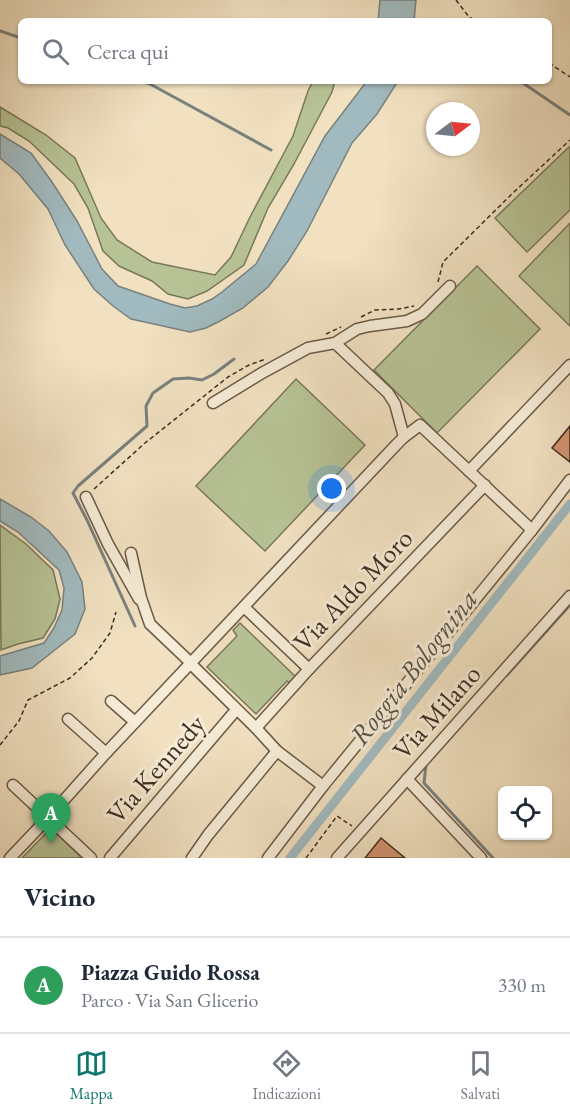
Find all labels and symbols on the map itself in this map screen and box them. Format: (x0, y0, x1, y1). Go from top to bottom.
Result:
north arrow (426, 102, 480, 156)
your location (317, 474, 346, 503)
street label: Via Aldo Moro (285, 521, 420, 658)
water label: Roggia Bolognina (341, 582, 485, 752)
street label: Via Milano (385, 657, 489, 767)
street label: Via Kennedy (99, 707, 213, 831)
pin: A (32, 794, 70, 843)

